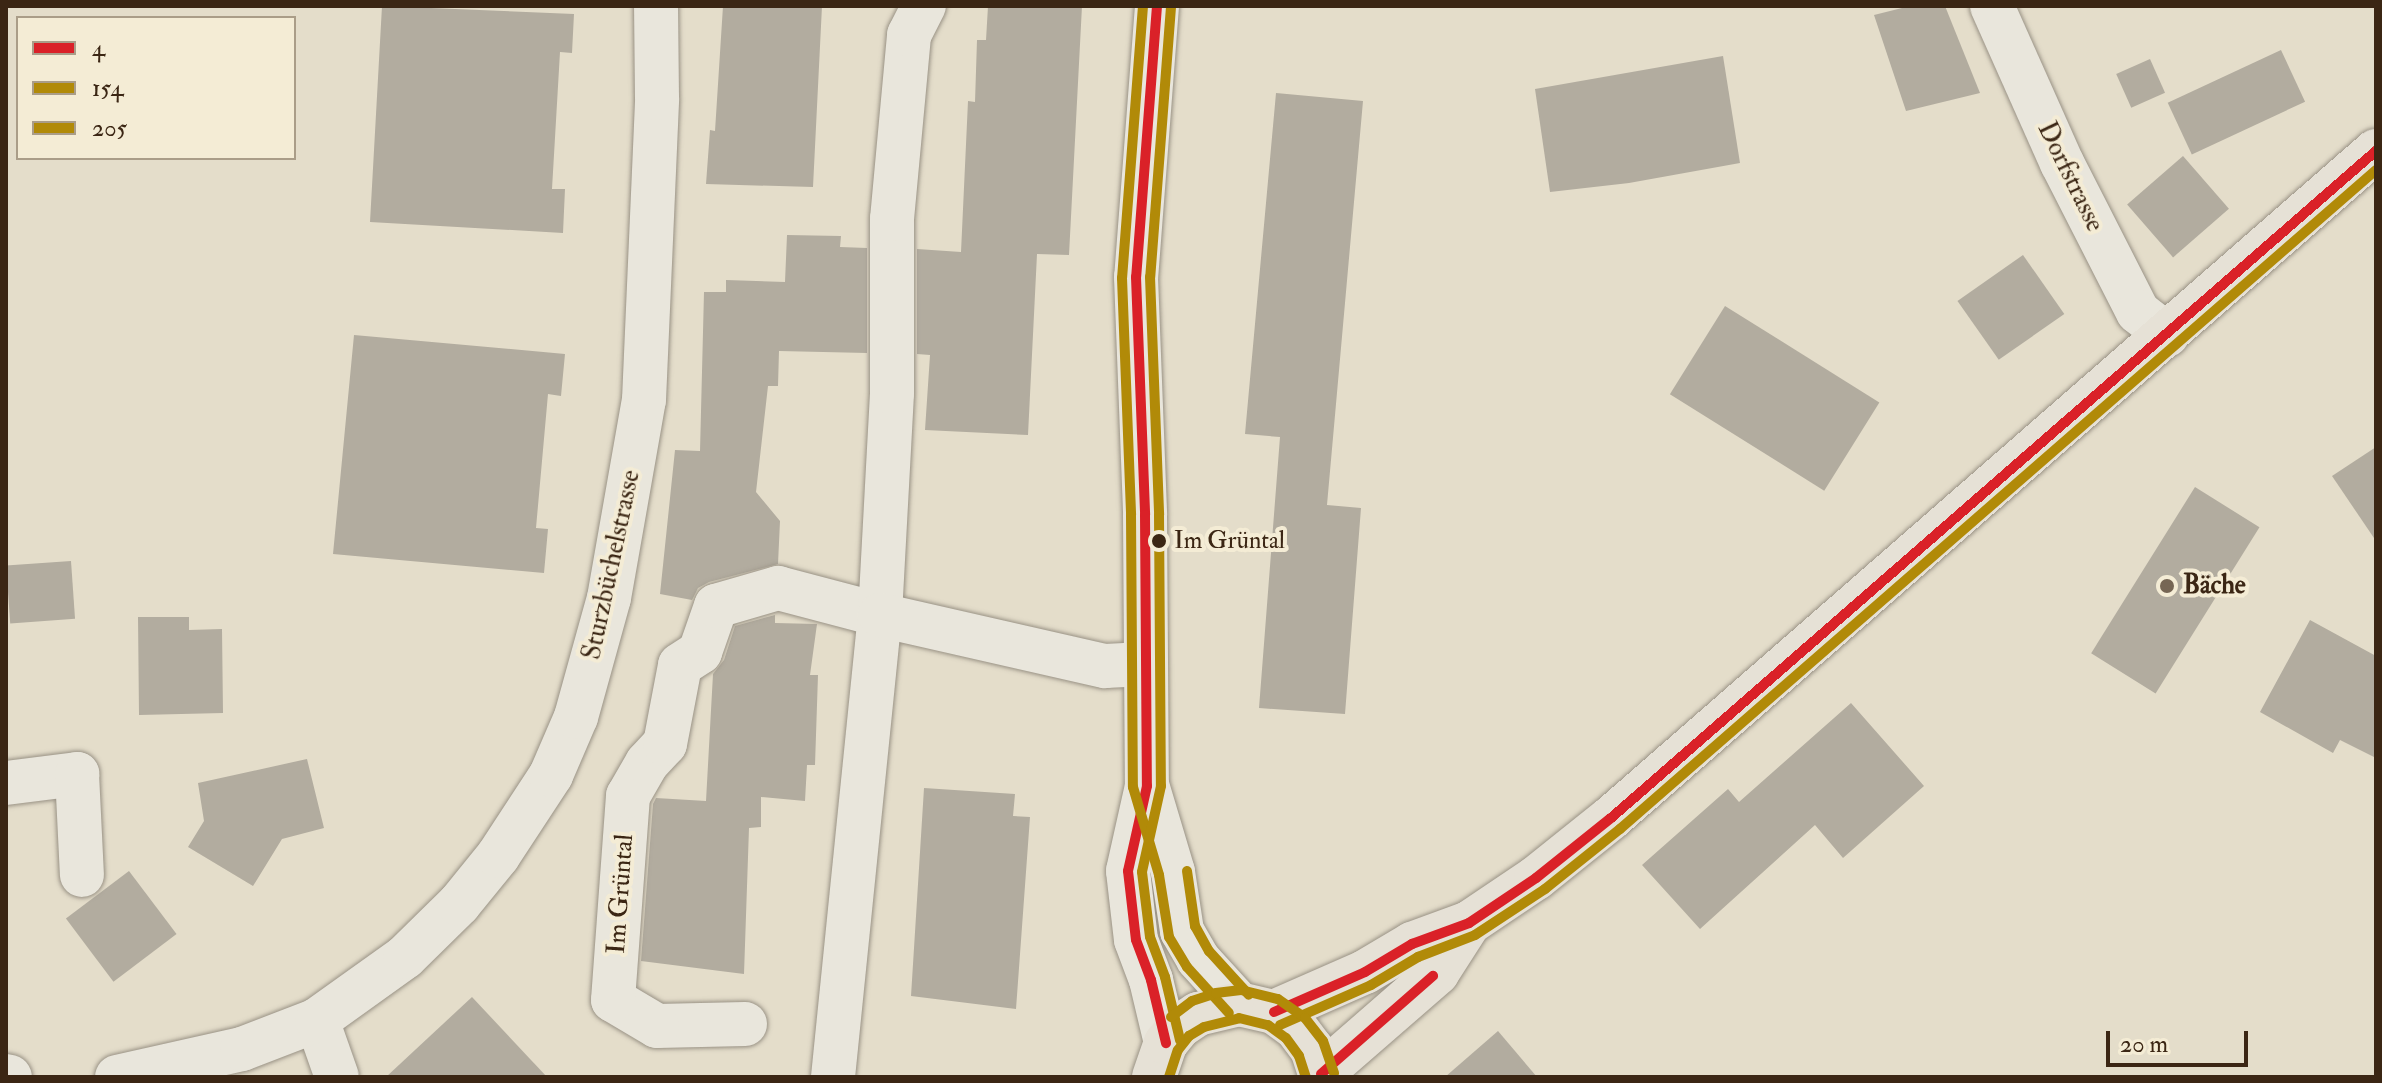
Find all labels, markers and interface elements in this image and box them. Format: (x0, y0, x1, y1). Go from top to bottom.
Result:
legend (16, 16, 296, 160)
text: 4 (92, 33, 105, 64)
text: 154 (92, 73, 123, 104)
text: 205 (92, 113, 127, 144)
street label: Dorfstrasse (2030, 117, 2110, 237)
street label: Sturzbüchelstrasse (577, 467, 647, 663)
place label: Im Grüntal (1174, 527, 1285, 555)
marker: Im Grüntal (1151, 533, 1167, 549)
place label: Bäche (2183, 570, 2246, 602)
marker: Bäche (2158, 577, 2176, 595)
street label: Im Grüntal (601, 833, 641, 955)
scale bar (2110, 1015, 2252, 1065)
text: 20 m (2120, 1029, 2168, 1060)

